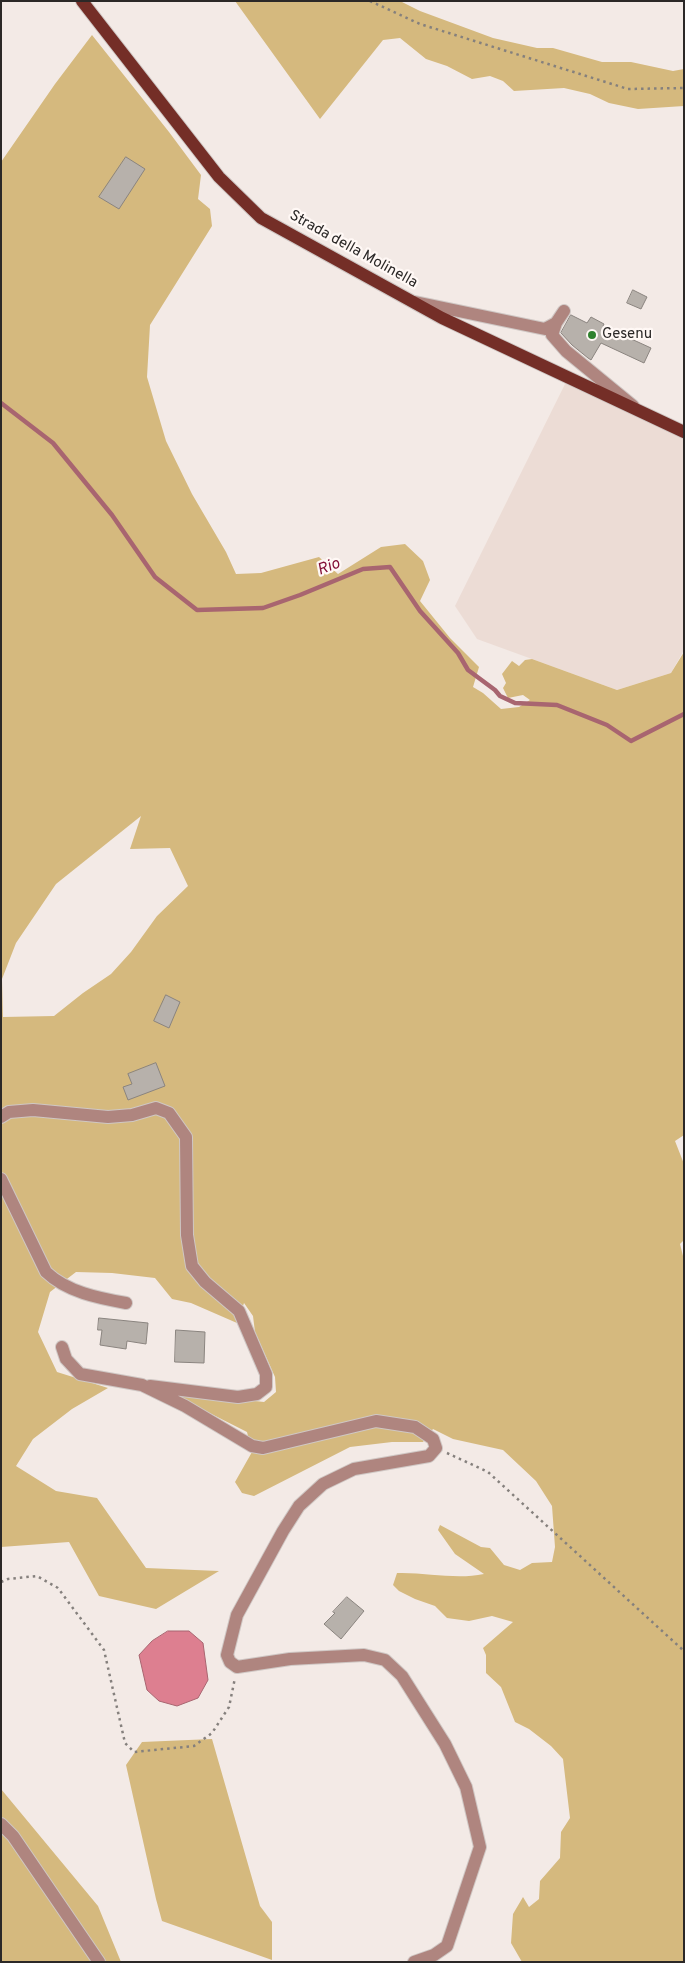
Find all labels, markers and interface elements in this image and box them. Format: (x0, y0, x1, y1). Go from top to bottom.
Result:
street label: Strada della Molinella (286, 207, 420, 293)
place label: Gesenu (602, 326, 652, 344)
marker: Gesenu (586, 329, 598, 341)
water label: Rio (315, 555, 343, 581)

